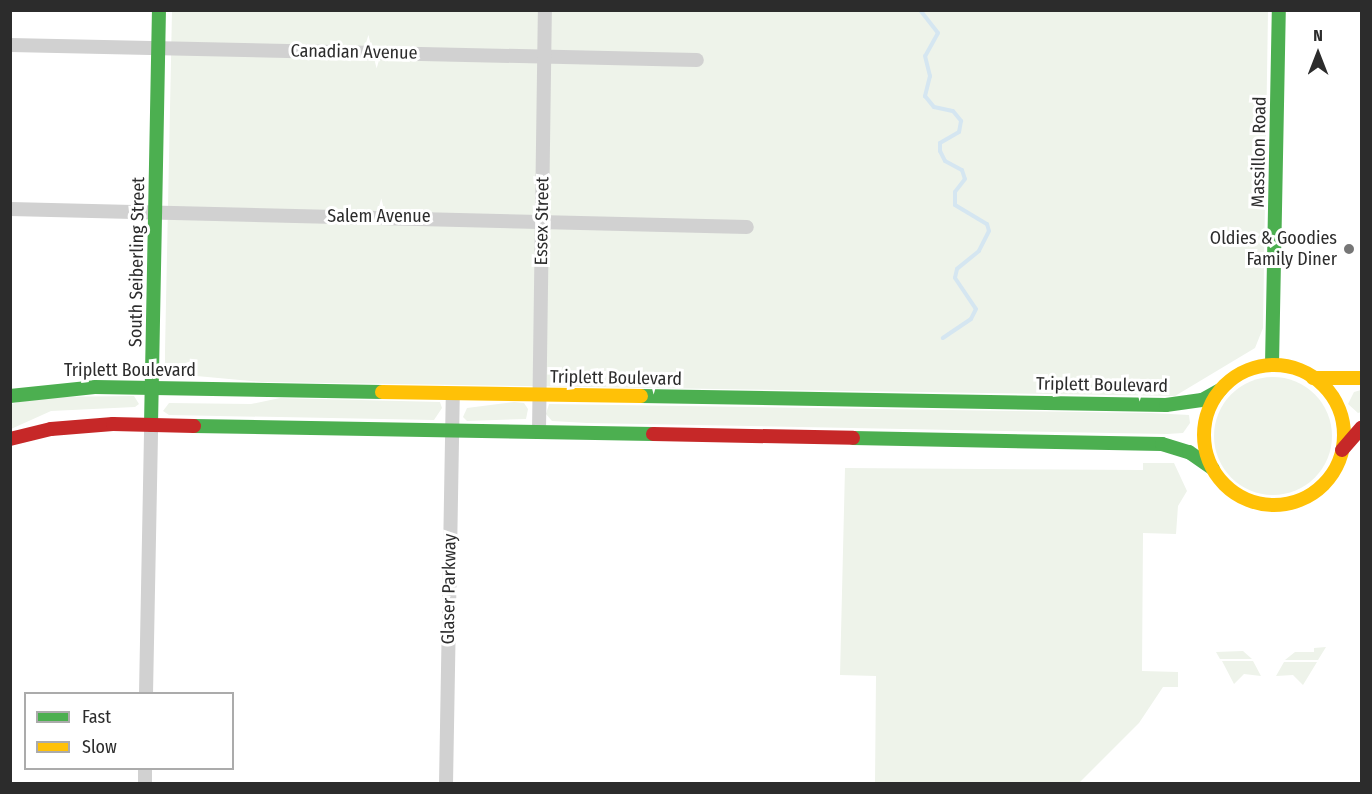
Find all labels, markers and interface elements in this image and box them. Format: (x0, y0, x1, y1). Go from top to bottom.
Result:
north arrow (1288, 24, 1348, 84)
text: N (1313, 26, 1323, 45)
street label: Canadian Avenue (290, 40, 418, 64)
street label: Massillon Road (1247, 96, 1271, 208)
street label: Essex Street (530, 176, 554, 266)
street label: South Seiberling Street (125, 177, 149, 347)
street label: Salem Avenue (327, 205, 431, 227)
place label: Oldies & Goodies Family Diner (1210, 228, 1337, 270)
marker: Oldies & Goodies Family Diner (1342, 242, 1356, 256)
street label: Triplett Boulevard (64, 359, 196, 381)
street label: Triplett Boulevard (550, 366, 682, 390)
street label: Triplett Boulevard (1036, 373, 1168, 397)
street label: Glaser Parkway (437, 533, 461, 645)
legend (24, 692, 234, 770)
text: Fast (82, 706, 111, 728)
text: Slow (82, 736, 117, 758)

